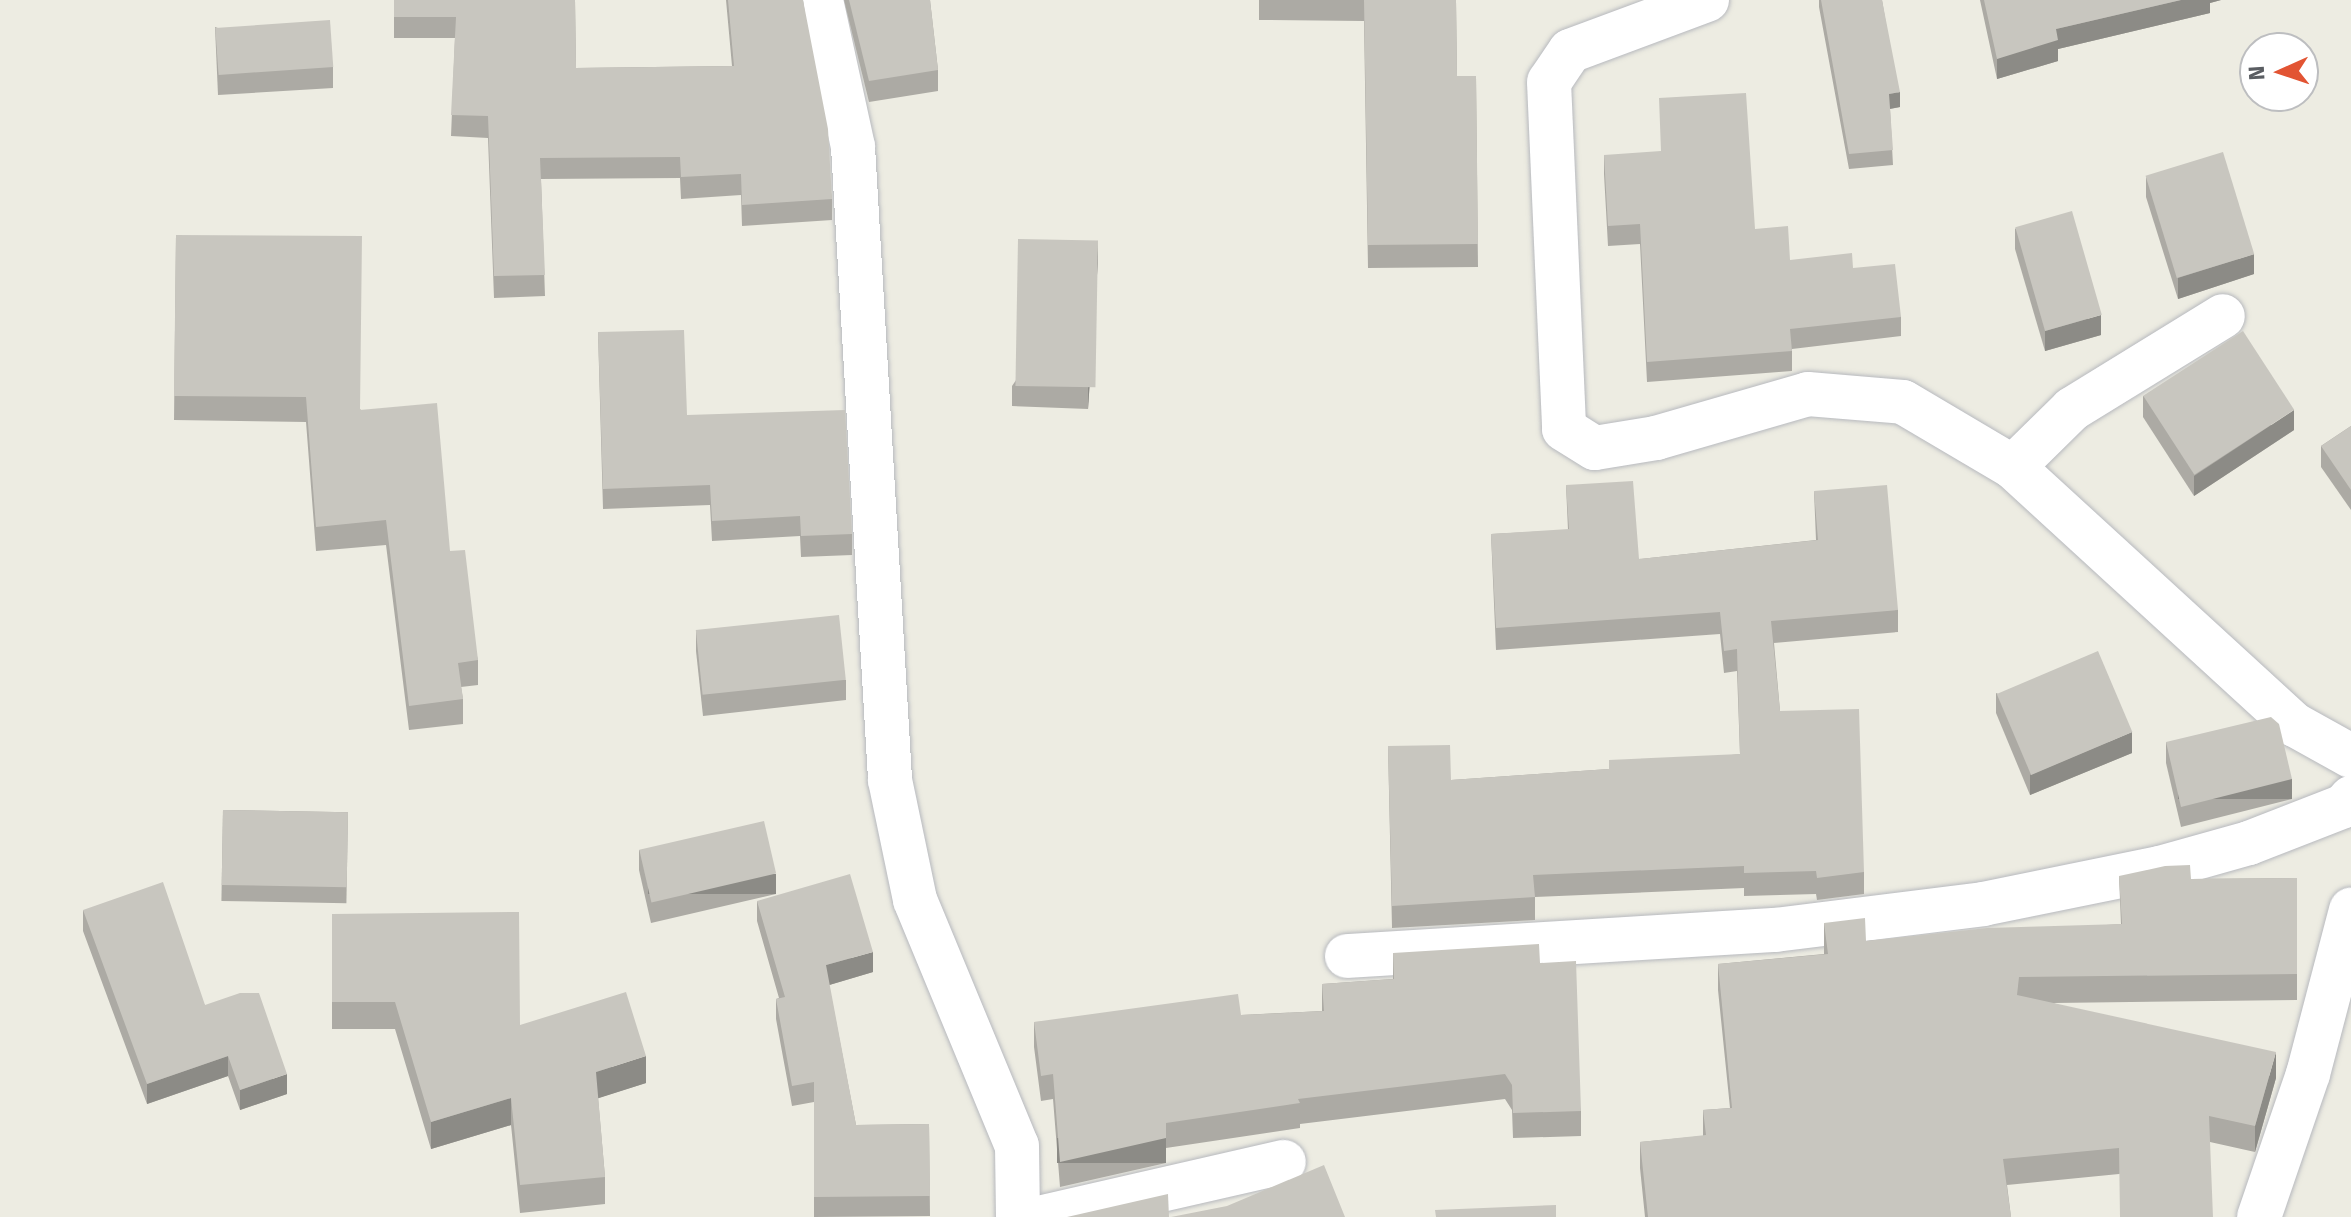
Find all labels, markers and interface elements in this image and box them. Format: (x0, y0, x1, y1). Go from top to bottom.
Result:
north arrow (2239, 32, 2319, 112)
text: N (2243, 65, 2270, 81)

